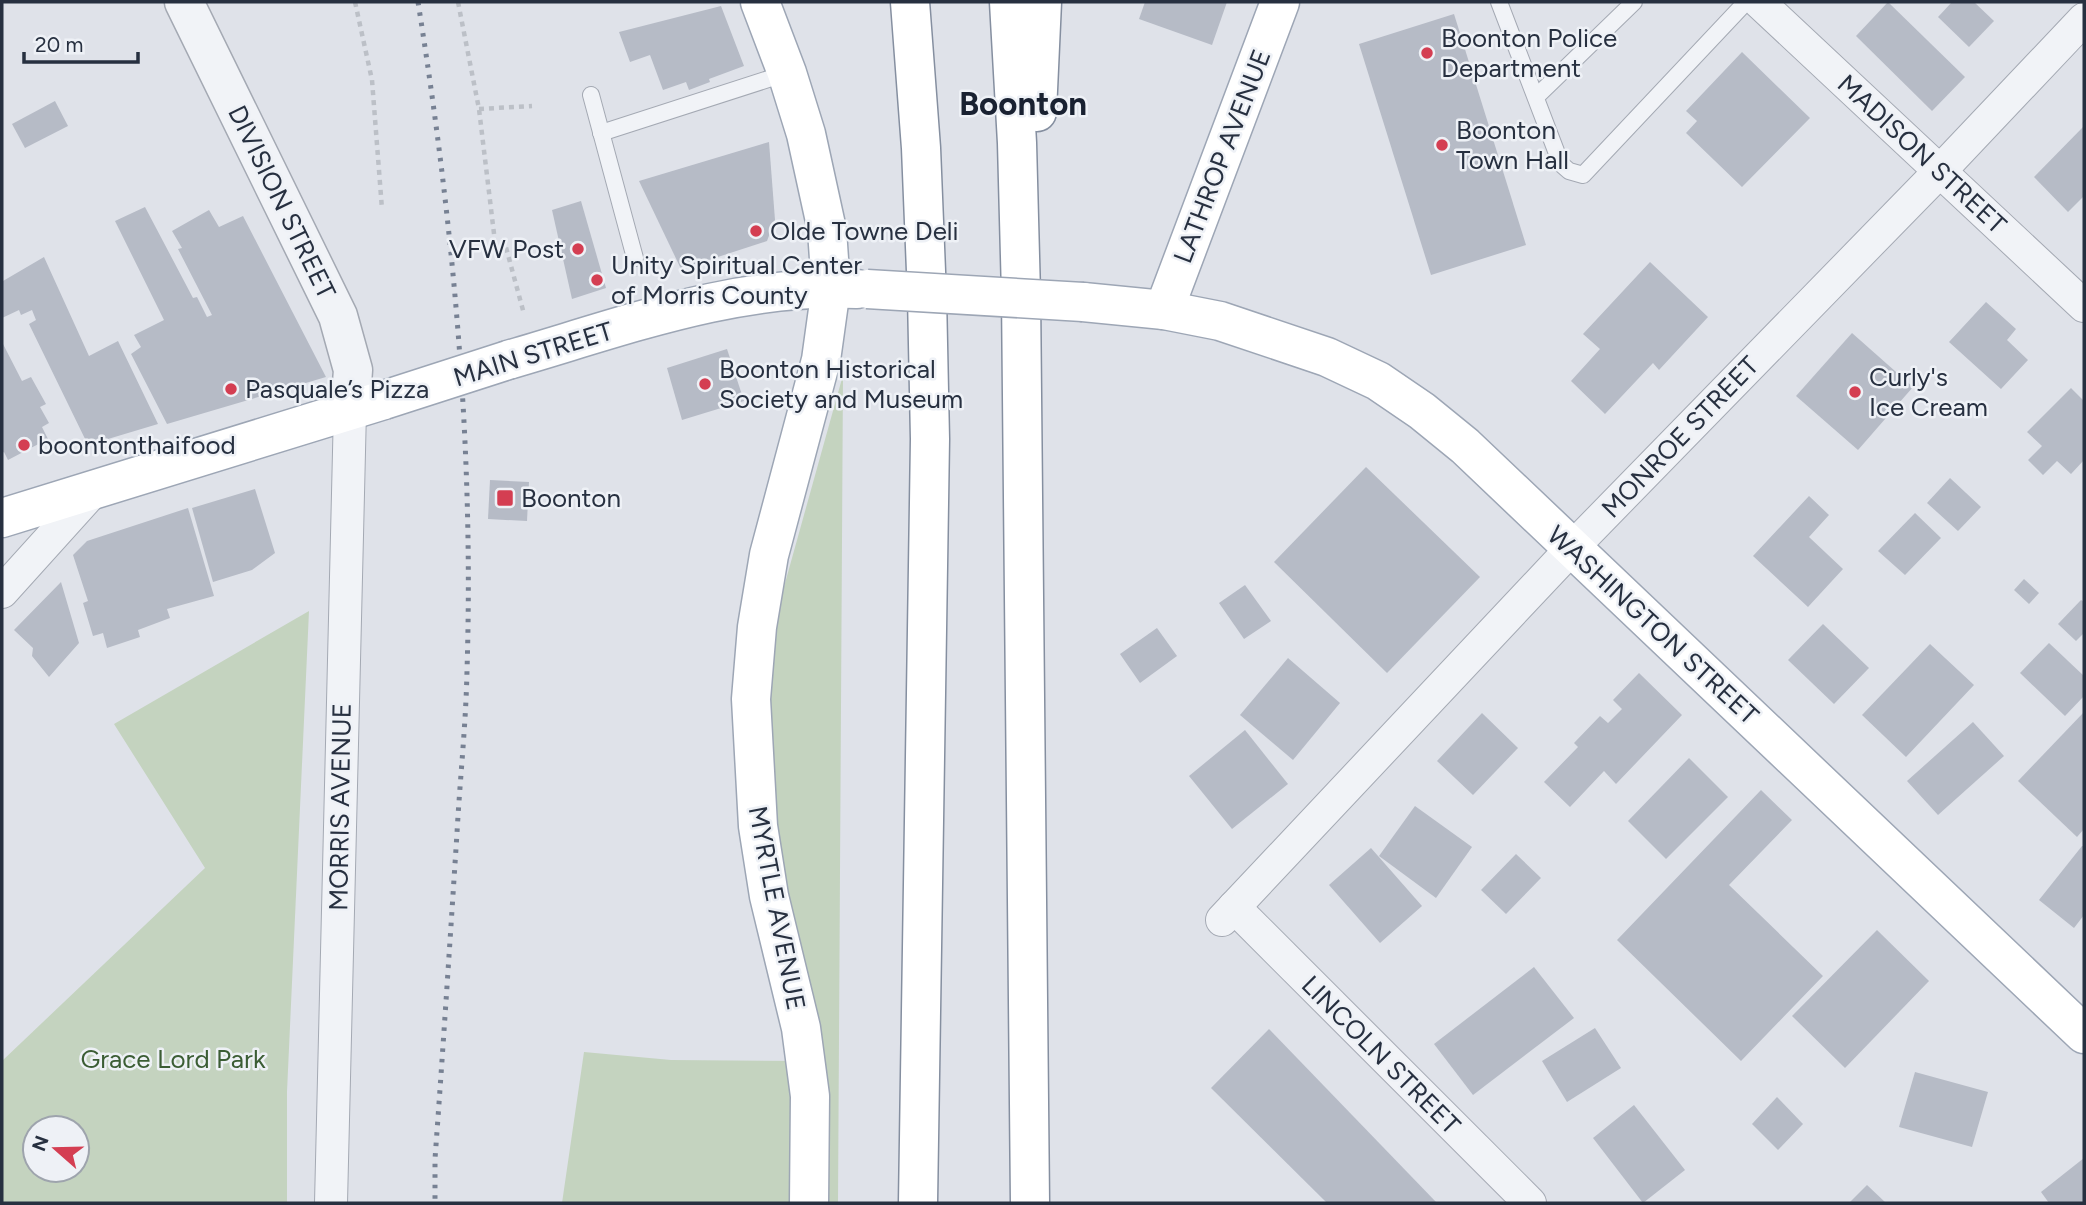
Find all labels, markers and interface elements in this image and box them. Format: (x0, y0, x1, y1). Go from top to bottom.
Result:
scale bar (24, 21, 138, 65)
place label: Boonton Police Department (1441, 22, 1617, 84)
text: 20 m (35, 32, 83, 57)
street label: LATHROP AVENUE (1166, 45, 1278, 267)
marker: Boonton Police Department (1419, 45, 1435, 61)
street label: MADISON STREET (1831, 68, 2013, 241)
district label: Boonton (959, 84, 1087, 123)
street label: DIVISION STREET (221, 100, 343, 305)
place label: Boonton Town Hall (1456, 114, 1569, 176)
marker: Boonton Town Hall (1434, 137, 1450, 153)
place label: Olde Towne Deli (770, 215, 959, 247)
marker: Olde Towne Deli (748, 223, 764, 239)
place label: VFW Post (449, 233, 564, 265)
marker: VFW Post (570, 241, 586, 257)
place label: Unity Spiritual Center of Morris County (611, 249, 862, 311)
marker: Unity Spiritual Center of Morris County (589, 272, 605, 288)
street label: MAIN STREET (449, 314, 617, 393)
street label: MONROE STREET (1595, 349, 1766, 524)
place label: Boonton Historical Society and Museum (719, 353, 963, 415)
place label: Curly's Ice Cream (1869, 361, 1988, 423)
place label: Pasquale’s Pizza (245, 373, 429, 405)
marker: Boonton Historical Society and Museum (697, 376, 713, 392)
marker: Pasquale’s Pizza (223, 381, 239, 397)
marker: Curly's Ice Cream (1847, 384, 1863, 400)
place label: boontonthaifood (38, 429, 236, 461)
marker: boontonthaifood (16, 437, 32, 453)
place label: Boonton (521, 482, 621, 514)
marker: Boonton (495, 488, 515, 508)
street label: WASHINGTON STREET (1541, 519, 1766, 732)
street label: MORRIS AVENUE (322, 703, 358, 911)
street label: MYRTLE AVENUE (742, 803, 812, 1013)
street label: LINCOLN STREET (1295, 969, 1468, 1142)
park label: Grace Lord Park (81, 1043, 266, 1075)
north arrow (21, 1114, 91, 1184)
text: N (27, 1133, 54, 1154)

